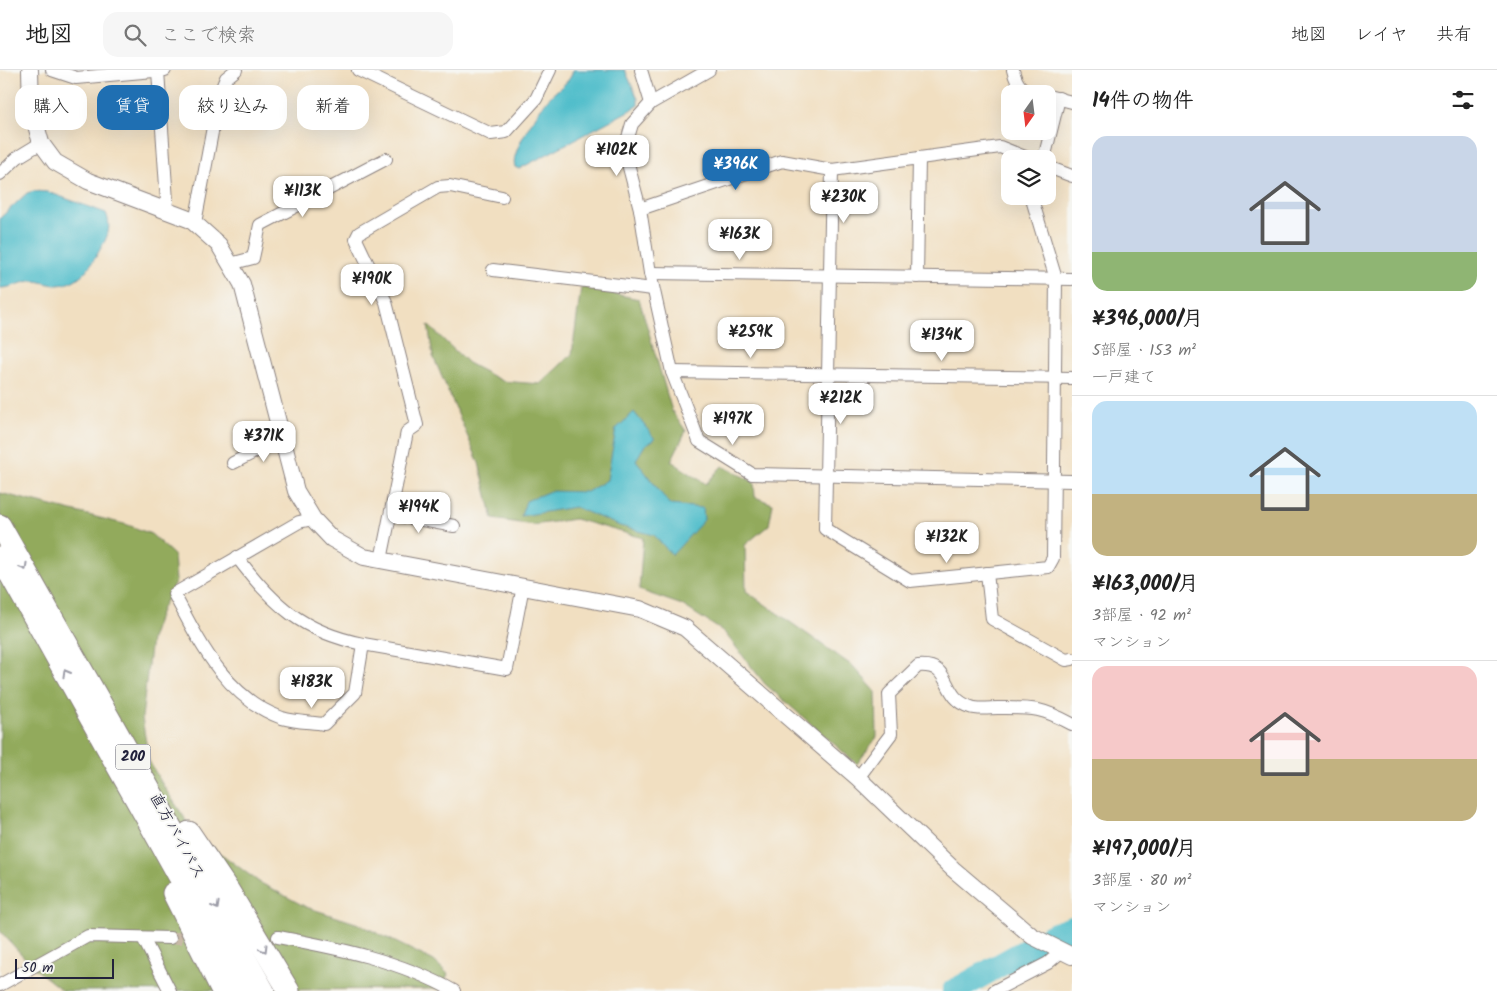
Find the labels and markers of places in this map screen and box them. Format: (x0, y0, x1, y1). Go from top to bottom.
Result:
pin: ¥102K (582, 134, 652, 177)
pin: ¥396K (701, 148, 771, 191)
pin: ¥113K (268, 176, 338, 218)
pin: ¥230K (809, 182, 879, 224)
pin: ¥163K (705, 218, 775, 261)
pin: ¥190K (337, 264, 407, 306)
pin: ¥259K (716, 316, 786, 359)
pin: ¥134K (907, 320, 977, 362)
pin: ¥212K (806, 382, 876, 425)
pin: ¥197K (698, 404, 768, 446)
pin: ¥371K (229, 420, 299, 463)
pin: ¥194K (384, 492, 454, 534)
pin: ¥132K (912, 522, 982, 564)
pin: ¥183K (277, 666, 347, 709)

